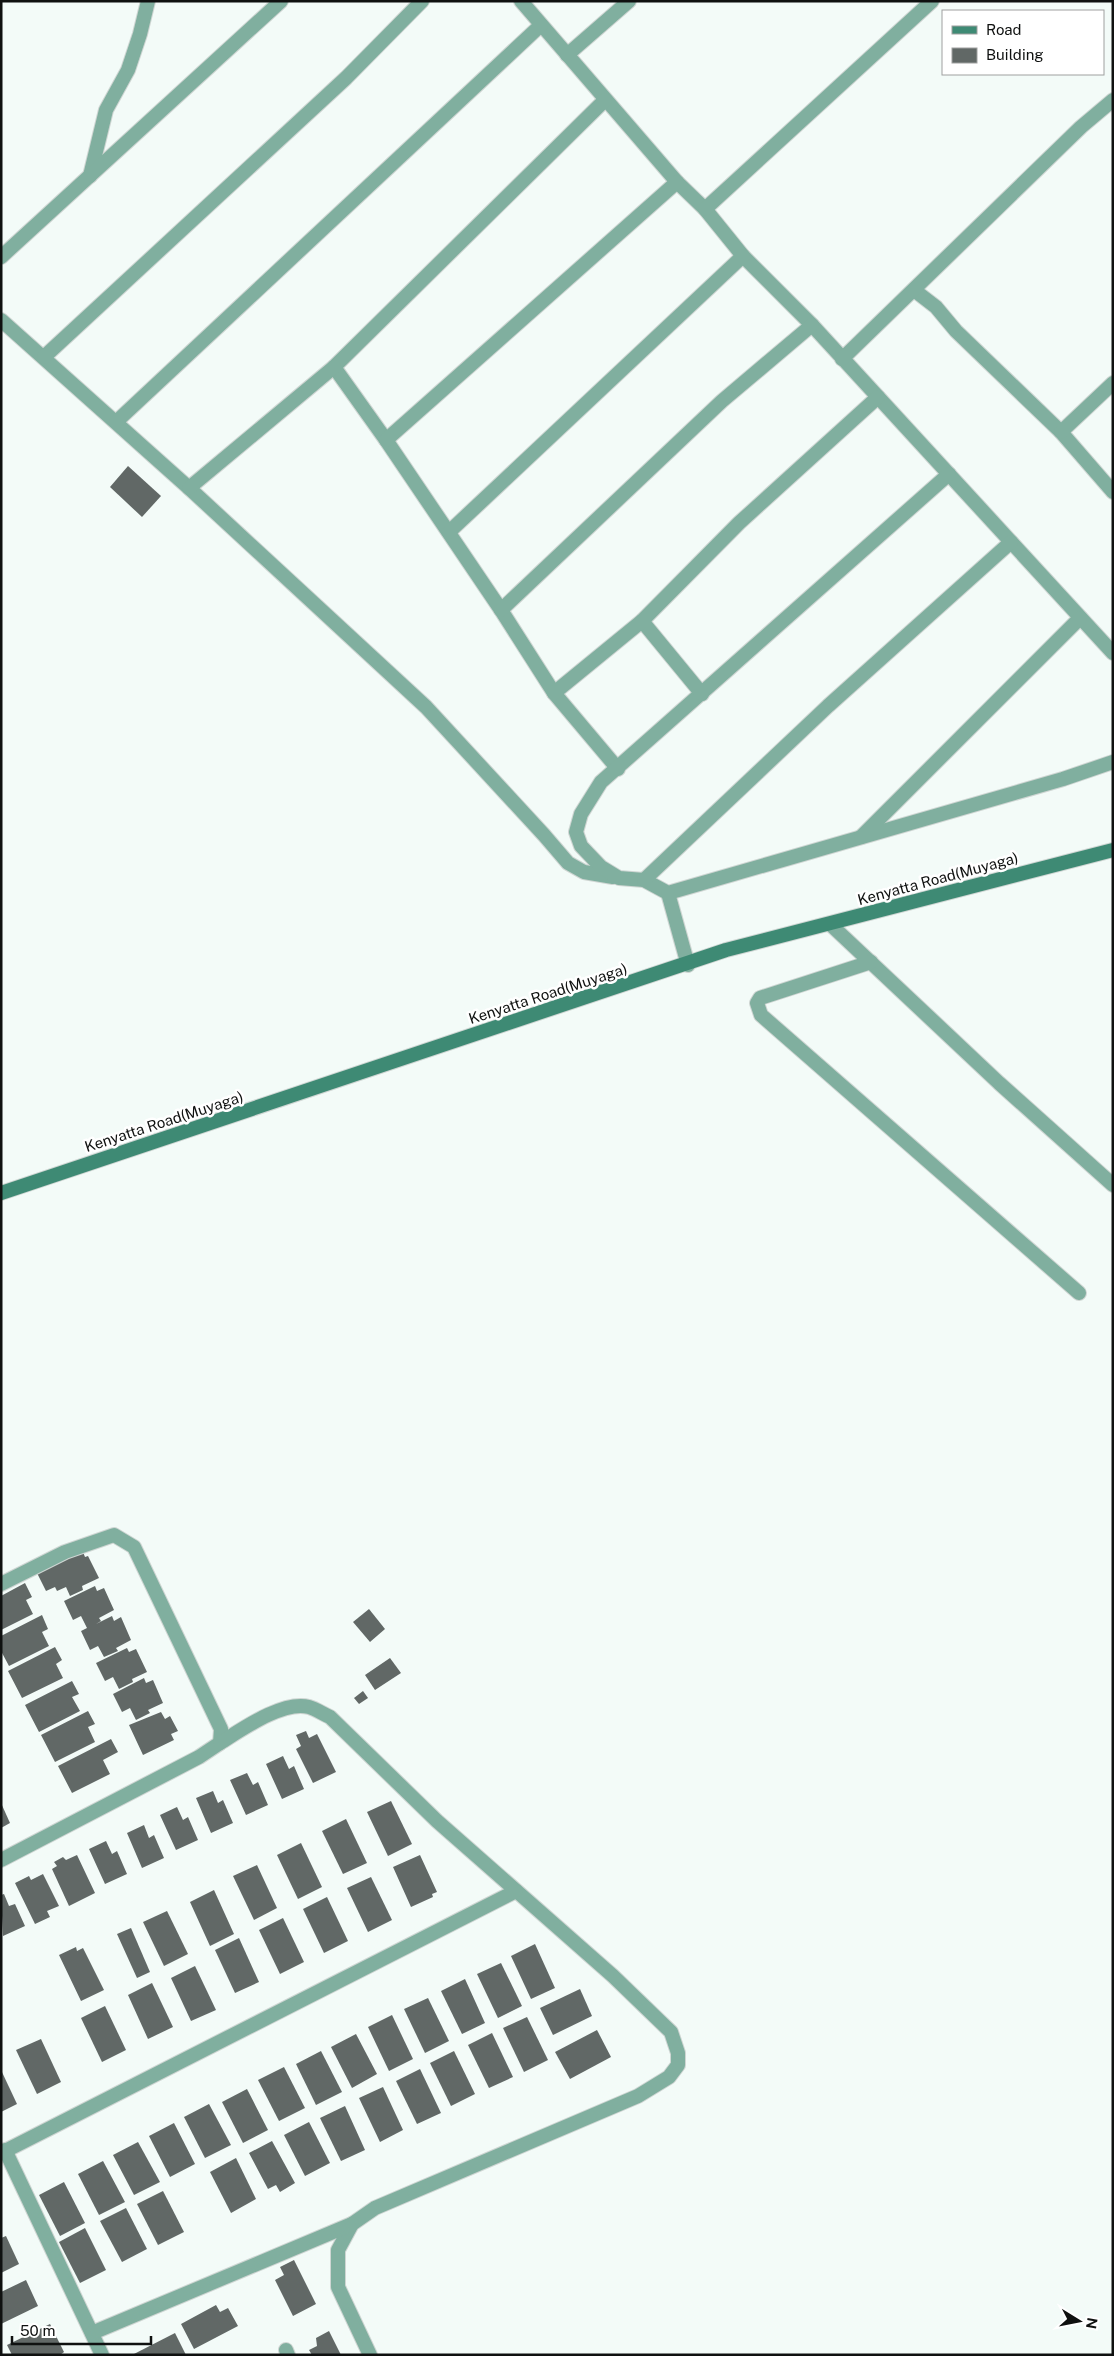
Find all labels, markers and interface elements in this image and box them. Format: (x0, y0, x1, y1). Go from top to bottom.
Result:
legend (942, 10, 1104, 75)
text: Road (986, 21, 1022, 38)
text: Building (986, 46, 1044, 63)
street label: Kenyatta Road(Muyaga) (856, 849, 1020, 908)
street label: Kenyatta Road(Muyaga) (466, 960, 629, 1027)
street label: Kenyatta Road(Muyaga) (82, 1088, 245, 1155)
north arrow (1054, 2296, 1104, 2346)
scale bar (12, 2314, 151, 2346)
text: N (1083, 2316, 1101, 2330)
text: 50 m (20, 2322, 55, 2339)

